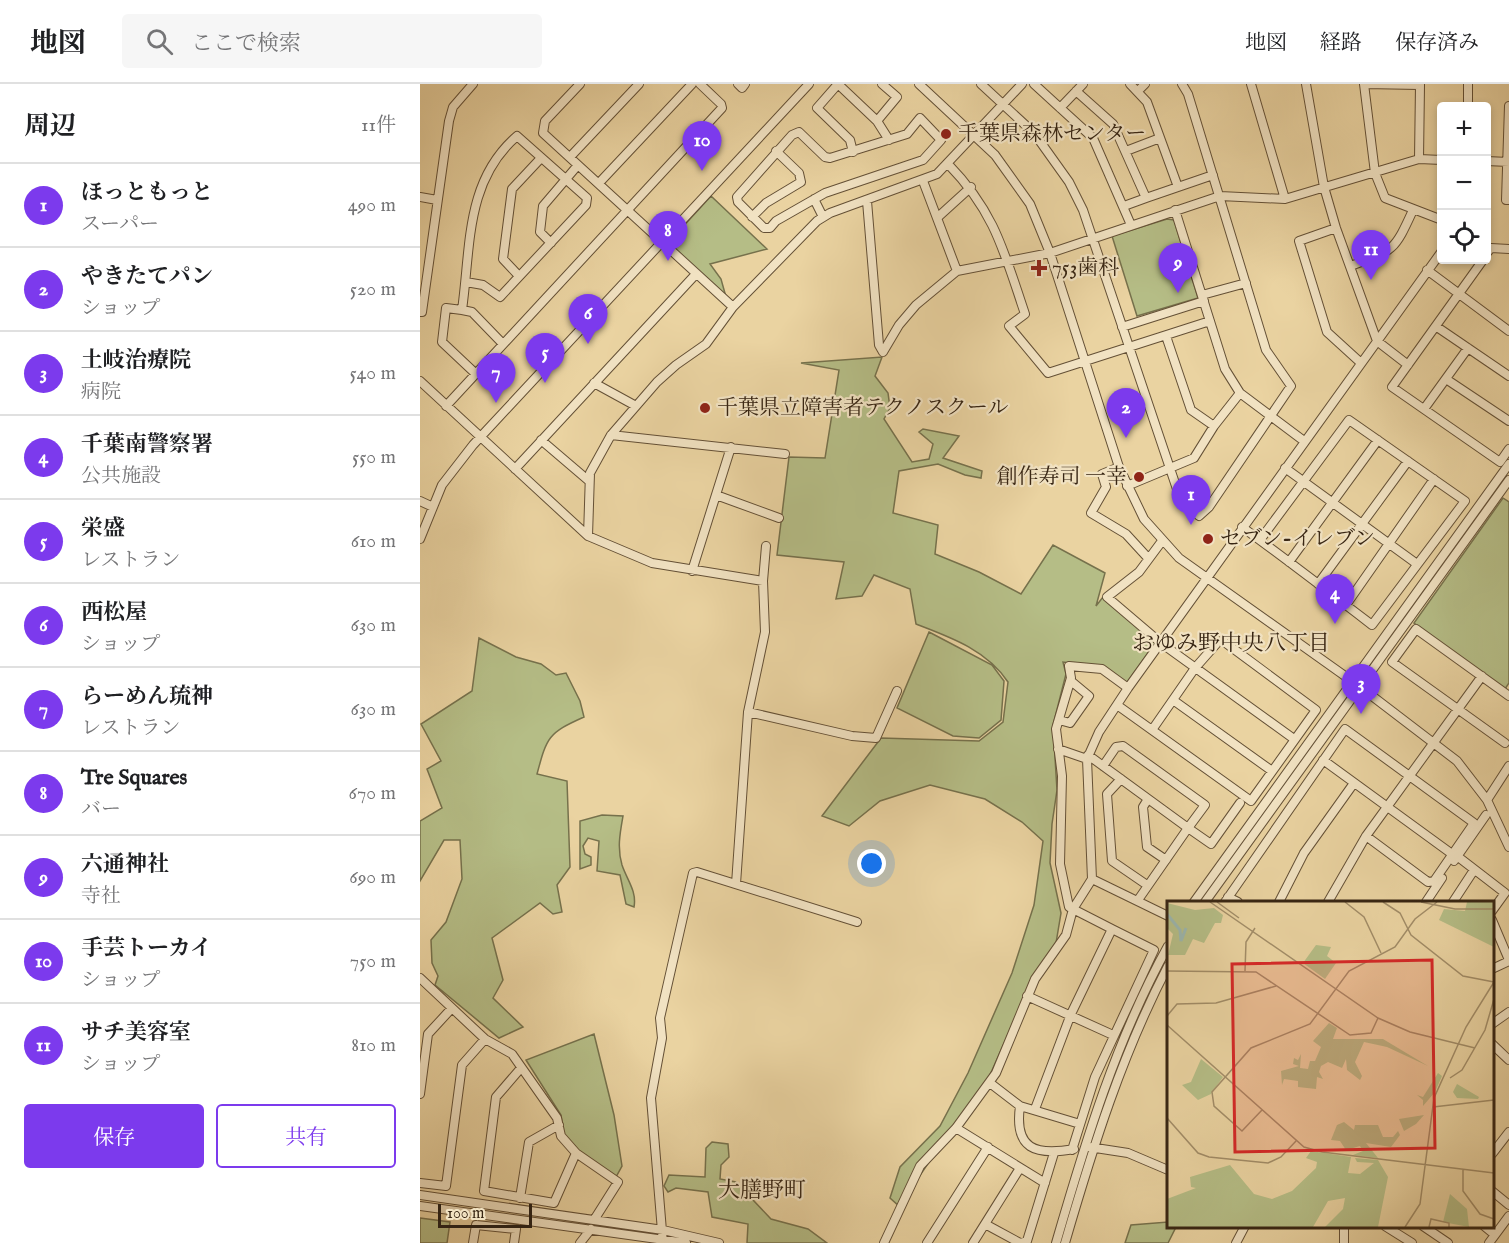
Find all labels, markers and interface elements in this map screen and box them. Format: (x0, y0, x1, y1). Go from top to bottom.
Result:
search box (122, 14, 542, 68)
icon: search (143, 25, 176, 58)
text: 地図 (30, 27, 86, 62)
text: ここで検索 (191, 30, 301, 58)
text: 地図 (1245, 30, 1287, 57)
text: 経路 (1320, 30, 1362, 57)
text: 保存済み (1395, 30, 1479, 57)
map controls (1437, 102, 1491, 264)
button: + (1437, 102, 1491, 156)
text: 周辺 (24, 110, 76, 143)
text: 11件 (361, 113, 396, 138)
place label: 千葉県森林センター (958, 121, 1146, 148)
pin: 10 (682, 122, 722, 171)
marker: 千葉県森林センター (939, 127, 953, 141)
button: − (1437, 156, 1491, 210)
text: ほっともっと (81, 179, 213, 207)
text: 1 (40, 193, 47, 218)
text: 490 m (348, 193, 396, 218)
button: locate (1437, 210, 1491, 264)
text: スーパー (81, 212, 159, 237)
pin: 8 (648, 212, 688, 261)
pin: 11 (1352, 230, 1390, 280)
pin: 9 (1158, 244, 1197, 293)
place label: 753歯科 (1052, 255, 1119, 282)
marker: 753歯科 (1030, 259, 1048, 277)
text: やきたてパン (81, 263, 213, 291)
text: 2 (39, 277, 48, 302)
text: 520 m (350, 277, 396, 302)
pin: 6 (568, 294, 608, 344)
text: ショップ (81, 296, 161, 321)
pin: 5 (526, 334, 564, 383)
text: 土岐治療院 (81, 347, 191, 375)
pin: 7 (476, 354, 516, 403)
text: 3 (40, 361, 47, 386)
text: 540 m (349, 361, 396, 386)
text: 病院 (81, 380, 121, 405)
pin: 2 (1106, 388, 1146, 438)
place label: 千葉県立障害者テクノスクール (717, 395, 1008, 422)
marker: 千葉県立障害者テクノスクール (698, 401, 712, 415)
text: 千葉南警察署 (81, 431, 213, 459)
text: 4 (39, 445, 48, 470)
text: 550 m (352, 445, 396, 470)
text: 公共施設 (81, 464, 161, 489)
place label: 創作寿司 一幸 (996, 464, 1127, 491)
marker: 創作寿司 一幸 (1132, 470, 1146, 484)
pin: 1 (1172, 476, 1210, 525)
text: 栄盛 (81, 515, 125, 543)
place label: セブン-イレブン (1220, 526, 1375, 553)
text: 5 (40, 529, 47, 554)
text: 610 m (351, 529, 396, 554)
marker: セブン-イレブン (1201, 532, 1215, 546)
text: レストラン (81, 548, 180, 573)
pin: 4 (1316, 574, 1354, 624)
text: 西松屋 (81, 599, 147, 627)
text: 6 (39, 613, 48, 638)
text: 630 m (350, 613, 396, 638)
district label: おゆみ野中央八丁目 (1132, 630, 1330, 658)
text: ショップ (81, 632, 161, 657)
pin: 3 (1342, 664, 1380, 714)
text: らーめん琉神 (81, 683, 213, 711)
text: 7 (39, 697, 48, 722)
text: 630 m (350, 697, 396, 722)
text: レストラン (81, 716, 180, 741)
text: Tre Squares (81, 764, 187, 792)
text: 8 (40, 781, 47, 806)
text: 670 m (349, 781, 396, 806)
text: バー (81, 797, 121, 822)
your location (857, 849, 886, 878)
text: 六通神社 (81, 851, 169, 879)
text: 9 (39, 865, 48, 890)
text: 690 m (349, 865, 396, 890)
text: 寺社 (81, 884, 121, 909)
inset map (1167, 901, 1494, 1228)
text: 手芸トーカイ (81, 935, 212, 963)
text: 10 (35, 949, 52, 974)
text: 750 m (350, 949, 396, 974)
text: ショップ (81, 968, 161, 993)
text: サチ美容室 (81, 1019, 191, 1047)
text: 11 (36, 1033, 51, 1058)
text: 810 m (351, 1033, 396, 1058)
text: ショップ (81, 1052, 161, 1077)
button: 保存 (24, 1104, 204, 1168)
button: 共有 (216, 1104, 396, 1168)
district label: 大膳野町 (718, 1177, 806, 1205)
scale bar (438, 1201, 532, 1228)
text: 100 m (447, 1204, 484, 1224)

